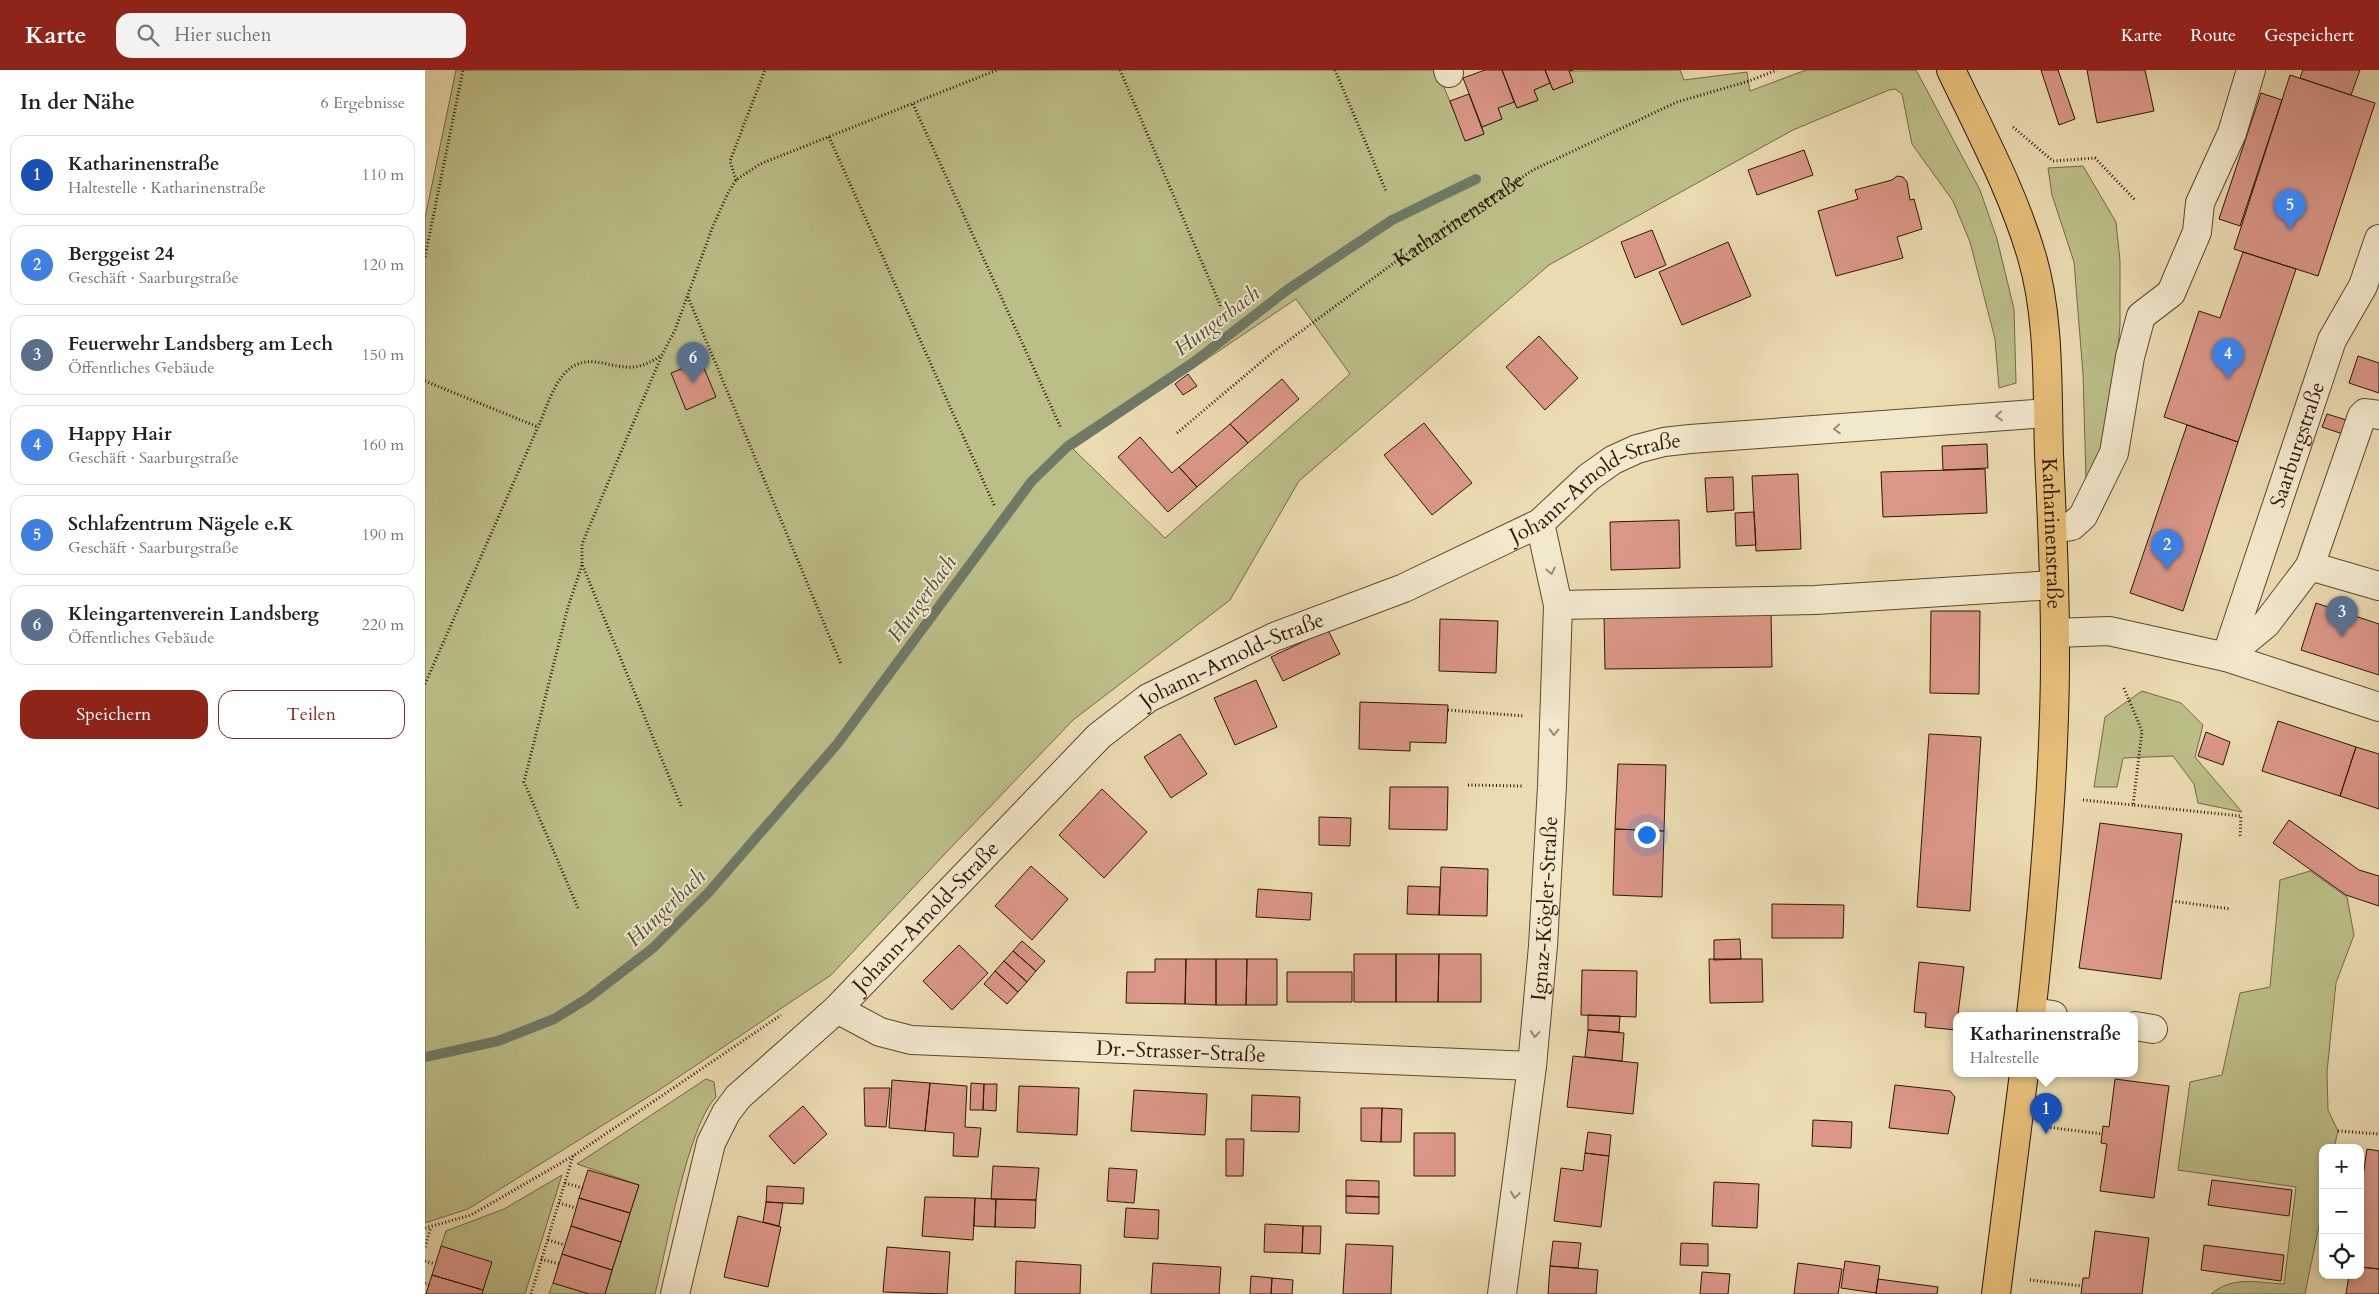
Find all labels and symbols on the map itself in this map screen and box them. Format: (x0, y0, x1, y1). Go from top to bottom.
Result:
street label: Katharinenstraße (1388, 166, 1530, 274)
pin: 5 (2274, 189, 2306, 230)
water label: Hungerbach (1167, 278, 1266, 363)
pin: 4 (2212, 338, 2244, 379)
pin: 6 (677, 342, 709, 383)
street label: Saarburgstraße (2263, 378, 2332, 511)
one-way arrow (1995, 411, 2003, 422)
one-way arrow (1833, 423, 1841, 434)
street label: Johann-Arnold-Straße (1502, 426, 1682, 552)
street label: Katharinenstraße (2034, 457, 2069, 610)
pin: 2 (2151, 529, 2183, 570)
water label: Hungerbach (880, 549, 964, 648)
one-way arrow (1545, 566, 1556, 575)
pin: 3 (2326, 596, 2358, 637)
street label: Johann-Arnold-Straße (1131, 605, 1328, 716)
one-way arrow (1549, 728, 1560, 736)
street label: Ignaz-Kögler-Straße (1524, 815, 1565, 1002)
your location (1634, 822, 1660, 848)
street label: Johann-Arnold-Straße (844, 835, 1006, 1002)
water label: Hungerbach (619, 862, 713, 953)
one-way arrow (1530, 1030, 1541, 1038)
street label: Dr.-Strasser-Straße (1095, 1034, 1267, 1070)
pin: 1 (2030, 1093, 2062, 1134)
one-way arrow (1510, 1192, 1521, 1200)

